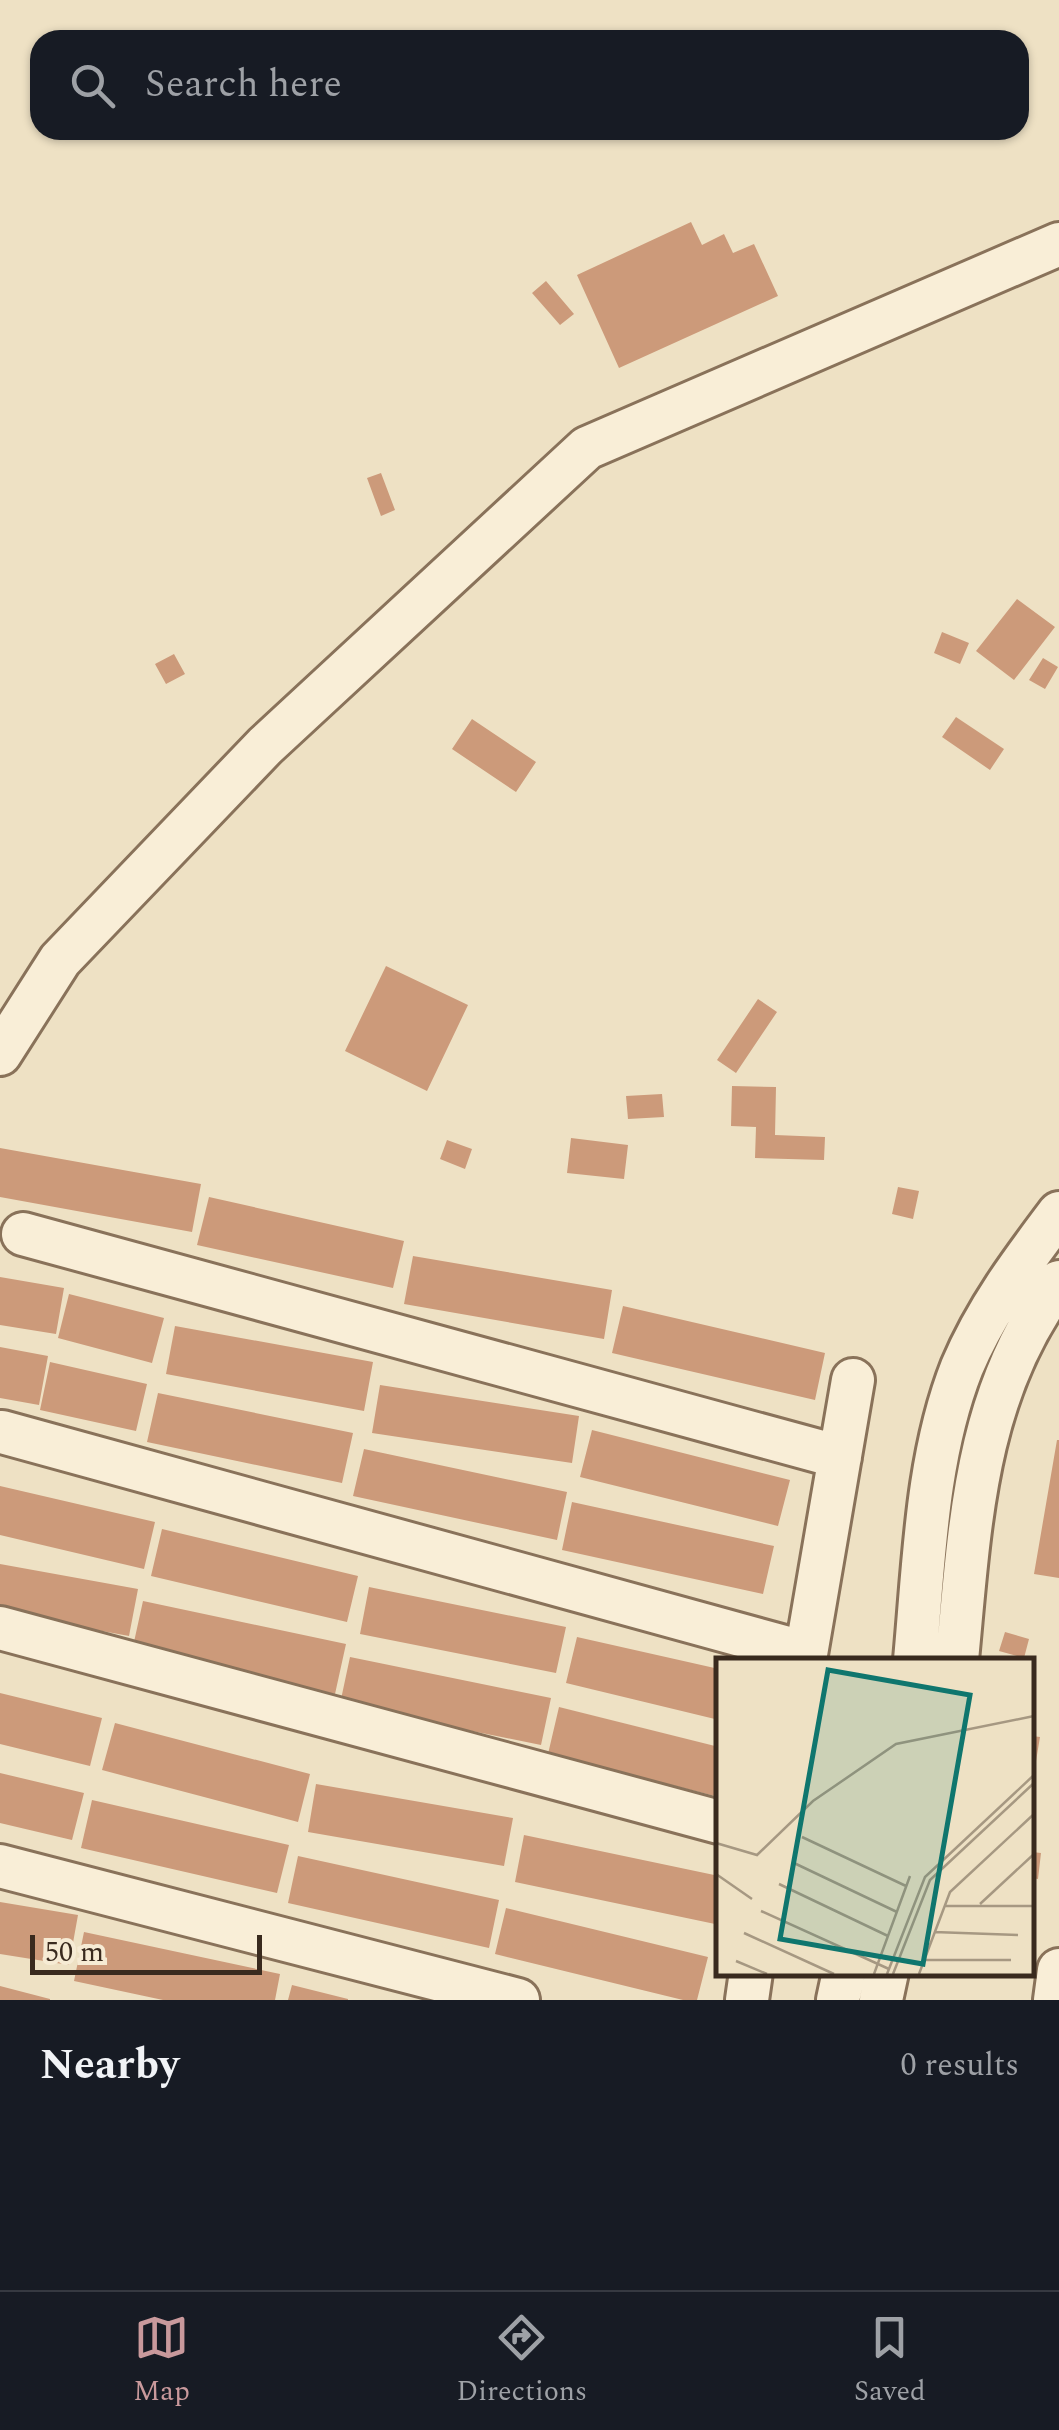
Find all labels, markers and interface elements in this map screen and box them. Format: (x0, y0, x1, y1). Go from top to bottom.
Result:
search box (30, 30, 1029, 140)
text: Search here (145, 56, 342, 114)
icon: search (65, 58, 120, 113)
inset map (716, 1658, 1034, 1975)
scale bar (30, 1930, 262, 1974)
text: 50 m (45, 1931, 104, 1974)
text: Nearby (40, 2034, 179, 2097)
text: 0 results (900, 2041, 1019, 2090)
tab: Map (133, 2310, 190, 2413)
tab: Directions (456, 2310, 587, 2413)
tab: Saved (854, 2310, 926, 2413)

